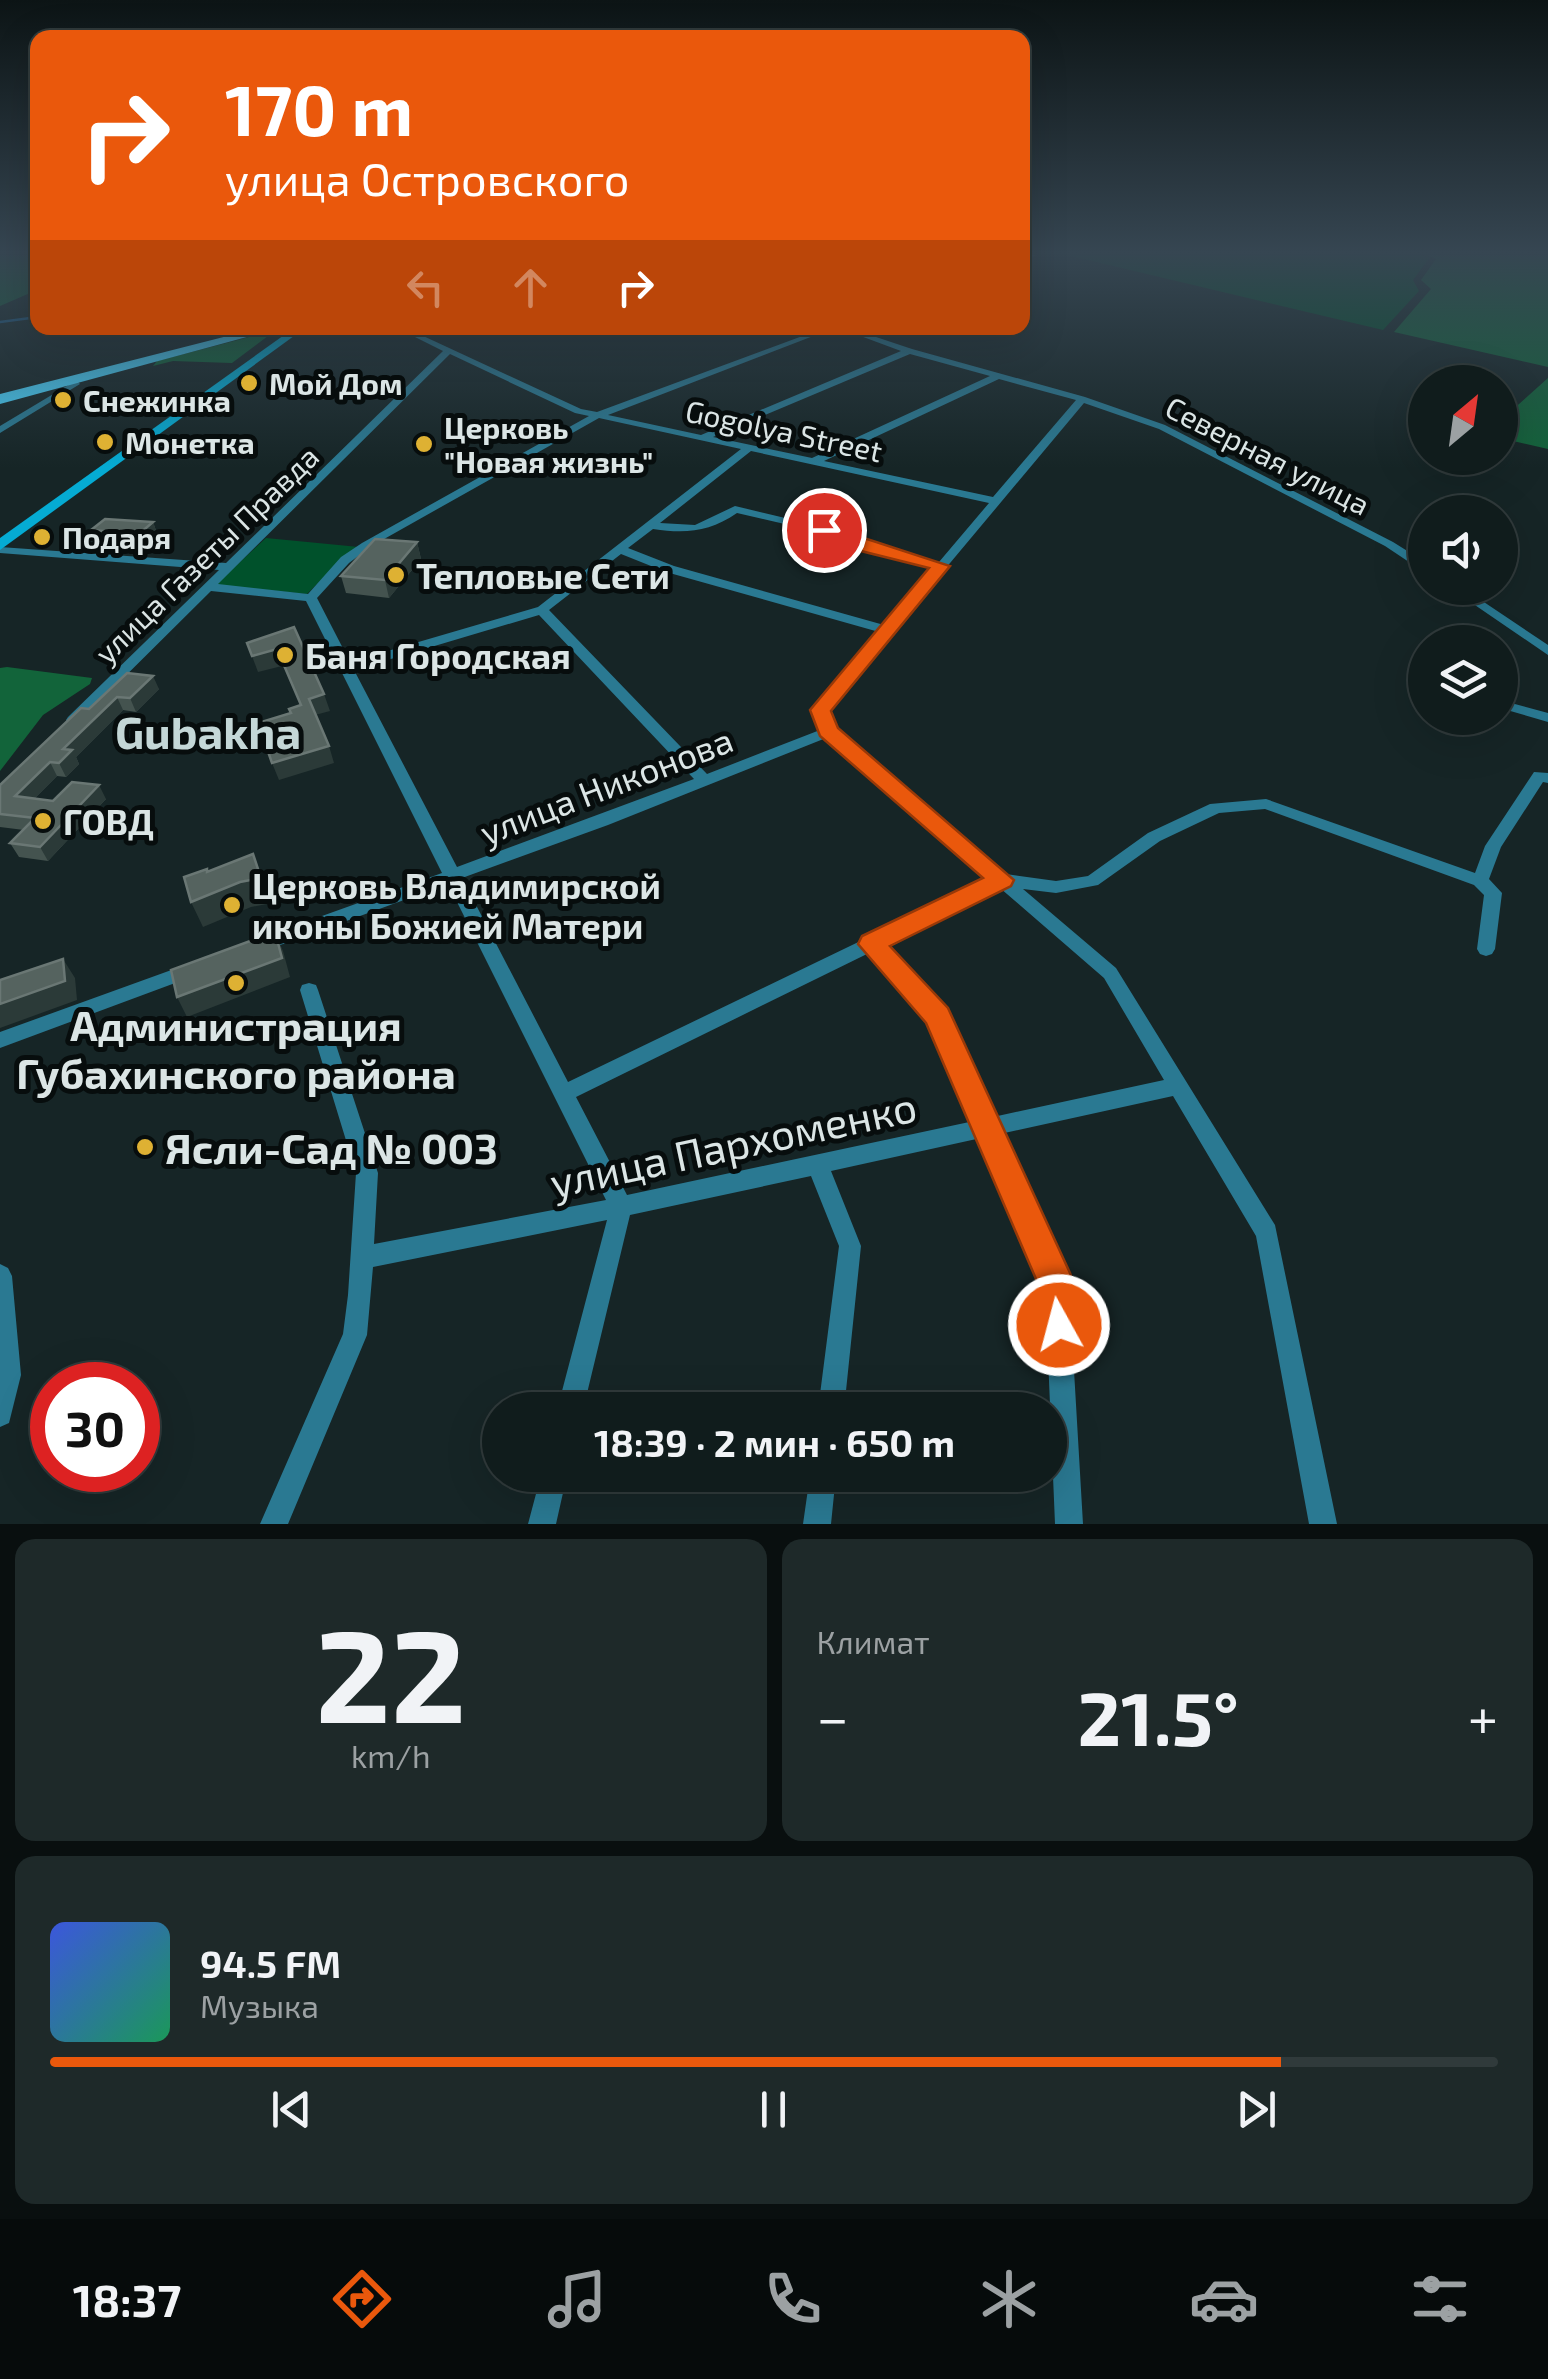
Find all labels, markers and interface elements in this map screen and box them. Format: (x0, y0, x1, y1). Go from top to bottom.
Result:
text: 170 m (225, 66, 413, 150)
icon: right (60, 70, 190, 200)
text: улица Островского (225, 151, 630, 205)
icon: left (398, 260, 453, 315)
icon: ahead (503, 260, 558, 315)
icon: right (608, 260, 663, 315)
place label: Мой Дом (269, 365, 403, 401)
north arrow (1408, 365, 1518, 475)
map controls (1408, 365, 1518, 735)
marker: Мой Дом (238, 372, 260, 394)
place label: Снежинка (83, 382, 231, 418)
street label: Северная улица (1160, 388, 1376, 523)
marker: Снежинка (52, 389, 74, 411)
street label: Gogolya Street (682, 392, 886, 468)
place label: Церковь "Новая жизнь" (444, 409, 653, 479)
place label: Монетка (125, 424, 255, 460)
marker: Монетка (94, 431, 116, 453)
marker: Церковь "Новая жизнь" (413, 433, 435, 455)
street label: улица Газеты Правда (87, 438, 326, 671)
pin (782, 488, 867, 573)
button: sound (1408, 495, 1518, 605)
icon: arrive (797, 503, 852, 558)
place label: Подаря (62, 519, 171, 555)
marker: Подаря (31, 526, 53, 548)
place label: Тепловые Сети (416, 554, 670, 596)
marker: Тепловые Сети (385, 564, 407, 586)
button: layers (1408, 625, 1518, 735)
place label: Баня Городская (305, 634, 571, 676)
marker: Баня Городская (274, 644, 296, 666)
district label: Gubakha (115, 704, 301, 758)
street label: улица Никонова (474, 718, 739, 853)
place label: ГОВД (63, 800, 154, 842)
marker: ГОВД (32, 810, 54, 832)
place label: Церковь Владимирской иконы Божией Матери (252, 864, 661, 946)
marker: Церковь Владимирской иконы Божией Матери (221, 894, 243, 916)
marker: Администрация Губахинского района (225, 972, 247, 994)
place label: Администрация Губахинского района (16, 999, 456, 1098)
street label: улица Пархоменко (545, 1080, 921, 1207)
place label: Ясли-Сад № 003 (165, 1122, 498, 1172)
marker: Ясли-Сад № 003 (134, 1136, 156, 1158)
position arrow (1007, 1273, 1111, 1377)
speed limit sign: 30 (30, 1362, 160, 1492)
text: 18:39 · 2 мин · 650 m (594, 1419, 955, 1465)
text: 22 (315, 1593, 466, 1749)
text: Климат (817, 1622, 930, 1660)
text: 21.5° (1077, 1671, 1239, 1761)
text: − (817, 1683, 849, 1749)
text: + (1468, 1683, 1498, 1749)
text: km/h (351, 1736, 430, 1774)
text: 94.5 FM (200, 1940, 341, 1986)
text: Музыка (200, 1986, 319, 2024)
icon: previous (264, 2082, 319, 2137)
icon: pause (746, 2082, 801, 2137)
icon: next (1229, 2082, 1284, 2137)
icon: directions (327, 2264, 397, 2334)
icon: music (542, 2264, 612, 2334)
icon: phone (758, 2264, 828, 2334)
icon: climate (974, 2264, 1044, 2334)
icon: car (1189, 2264, 1259, 2334)
icon: filters (1405, 2264, 1475, 2334)
text: 18:37 (73, 2272, 181, 2326)

